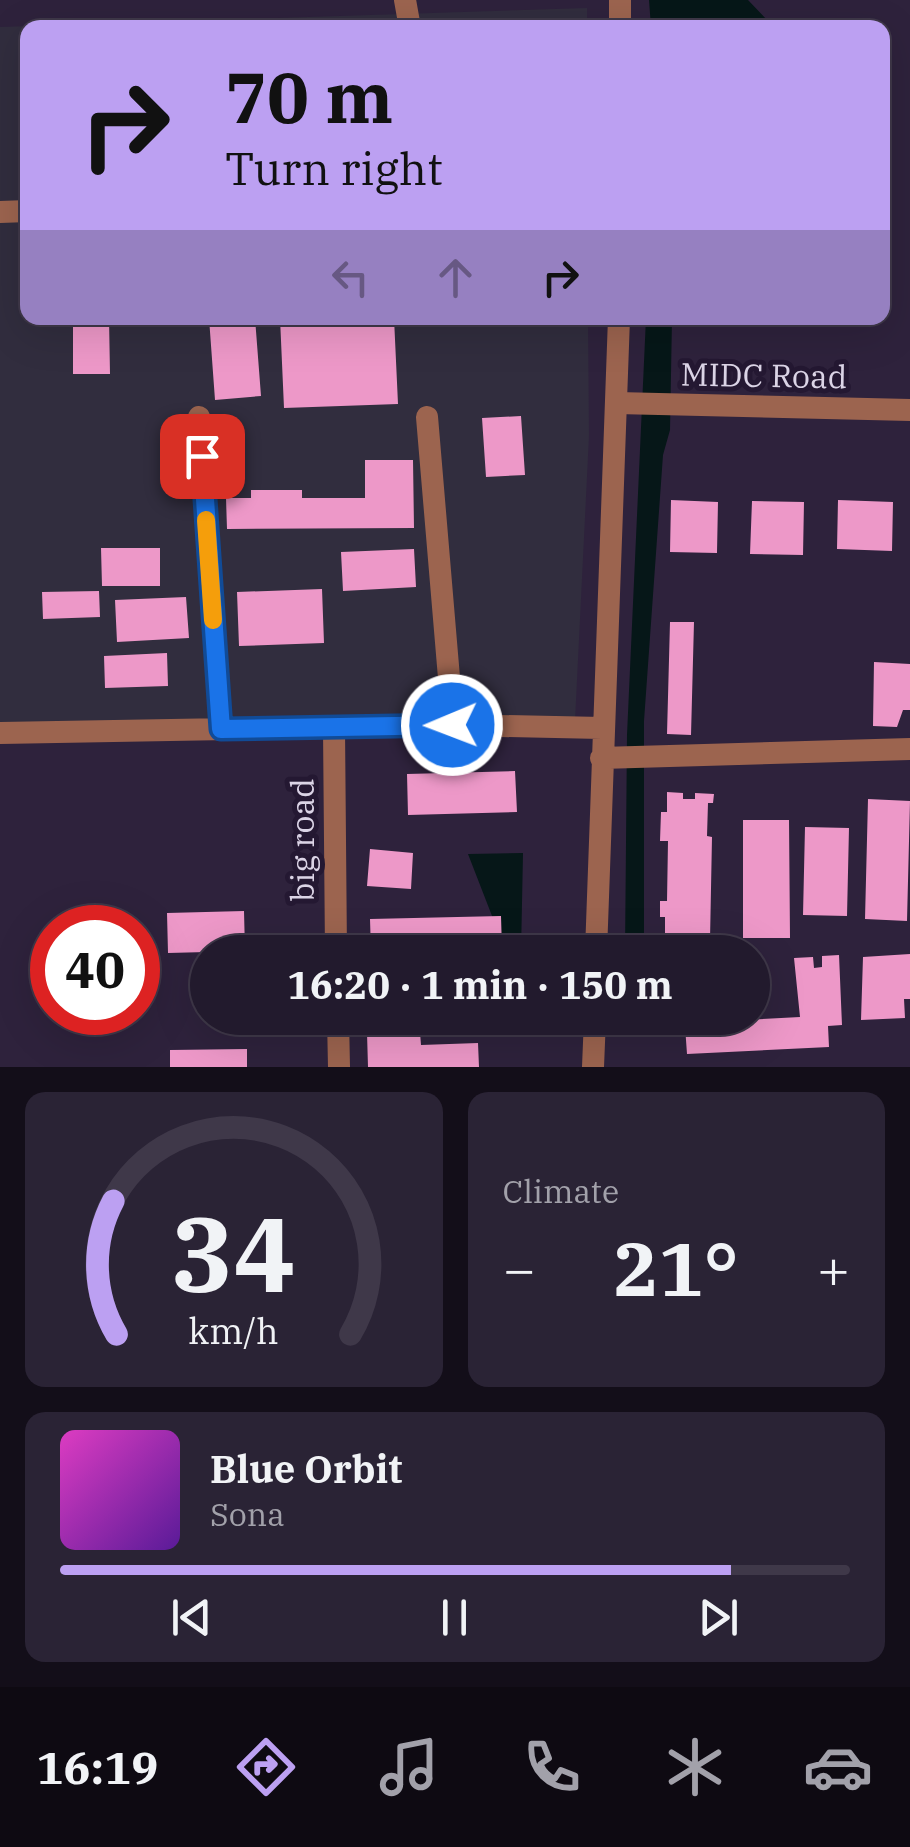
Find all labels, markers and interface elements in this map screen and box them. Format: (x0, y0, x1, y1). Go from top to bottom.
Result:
text: 70 m (225, 51, 393, 142)
icon: right (60, 60, 190, 190)
text: Turn right (225, 139, 443, 197)
icon: left (323, 250, 378, 305)
icon: ahead (428, 250, 483, 305)
icon: right (533, 250, 588, 305)
street label: MIDC Road (680, 353, 848, 397)
pin (160, 414, 245, 499)
icon: arrive (175, 429, 230, 484)
position arrow (400, 673, 504, 777)
street label: big road (281, 778, 323, 902)
speed limit sign: 40 (30, 905, 160, 1035)
text: 16:20 · 1 min · 150 m (287, 960, 673, 1009)
text: Climate (503, 1170, 619, 1212)
text: 34 (171, 1185, 296, 1321)
text: 21° (614, 1219, 739, 1317)
text: − (503, 1233, 536, 1304)
text: + (817, 1233, 850, 1304)
text: km/h (189, 1307, 279, 1354)
text: Blue Orbit (210, 1444, 402, 1493)
text: Sona (210, 1493, 285, 1535)
icon: previous (164, 1590, 219, 1645)
icon: pause (427, 1590, 482, 1645)
icon: next (691, 1590, 746, 1645)
icon: directions (231, 1732, 301, 1802)
icon: music (374, 1732, 444, 1802)
icon: phone (517, 1732, 587, 1802)
icon: climate (660, 1732, 730, 1802)
icon: car (803, 1732, 873, 1802)
text: 16:19 (37, 1738, 158, 1796)

